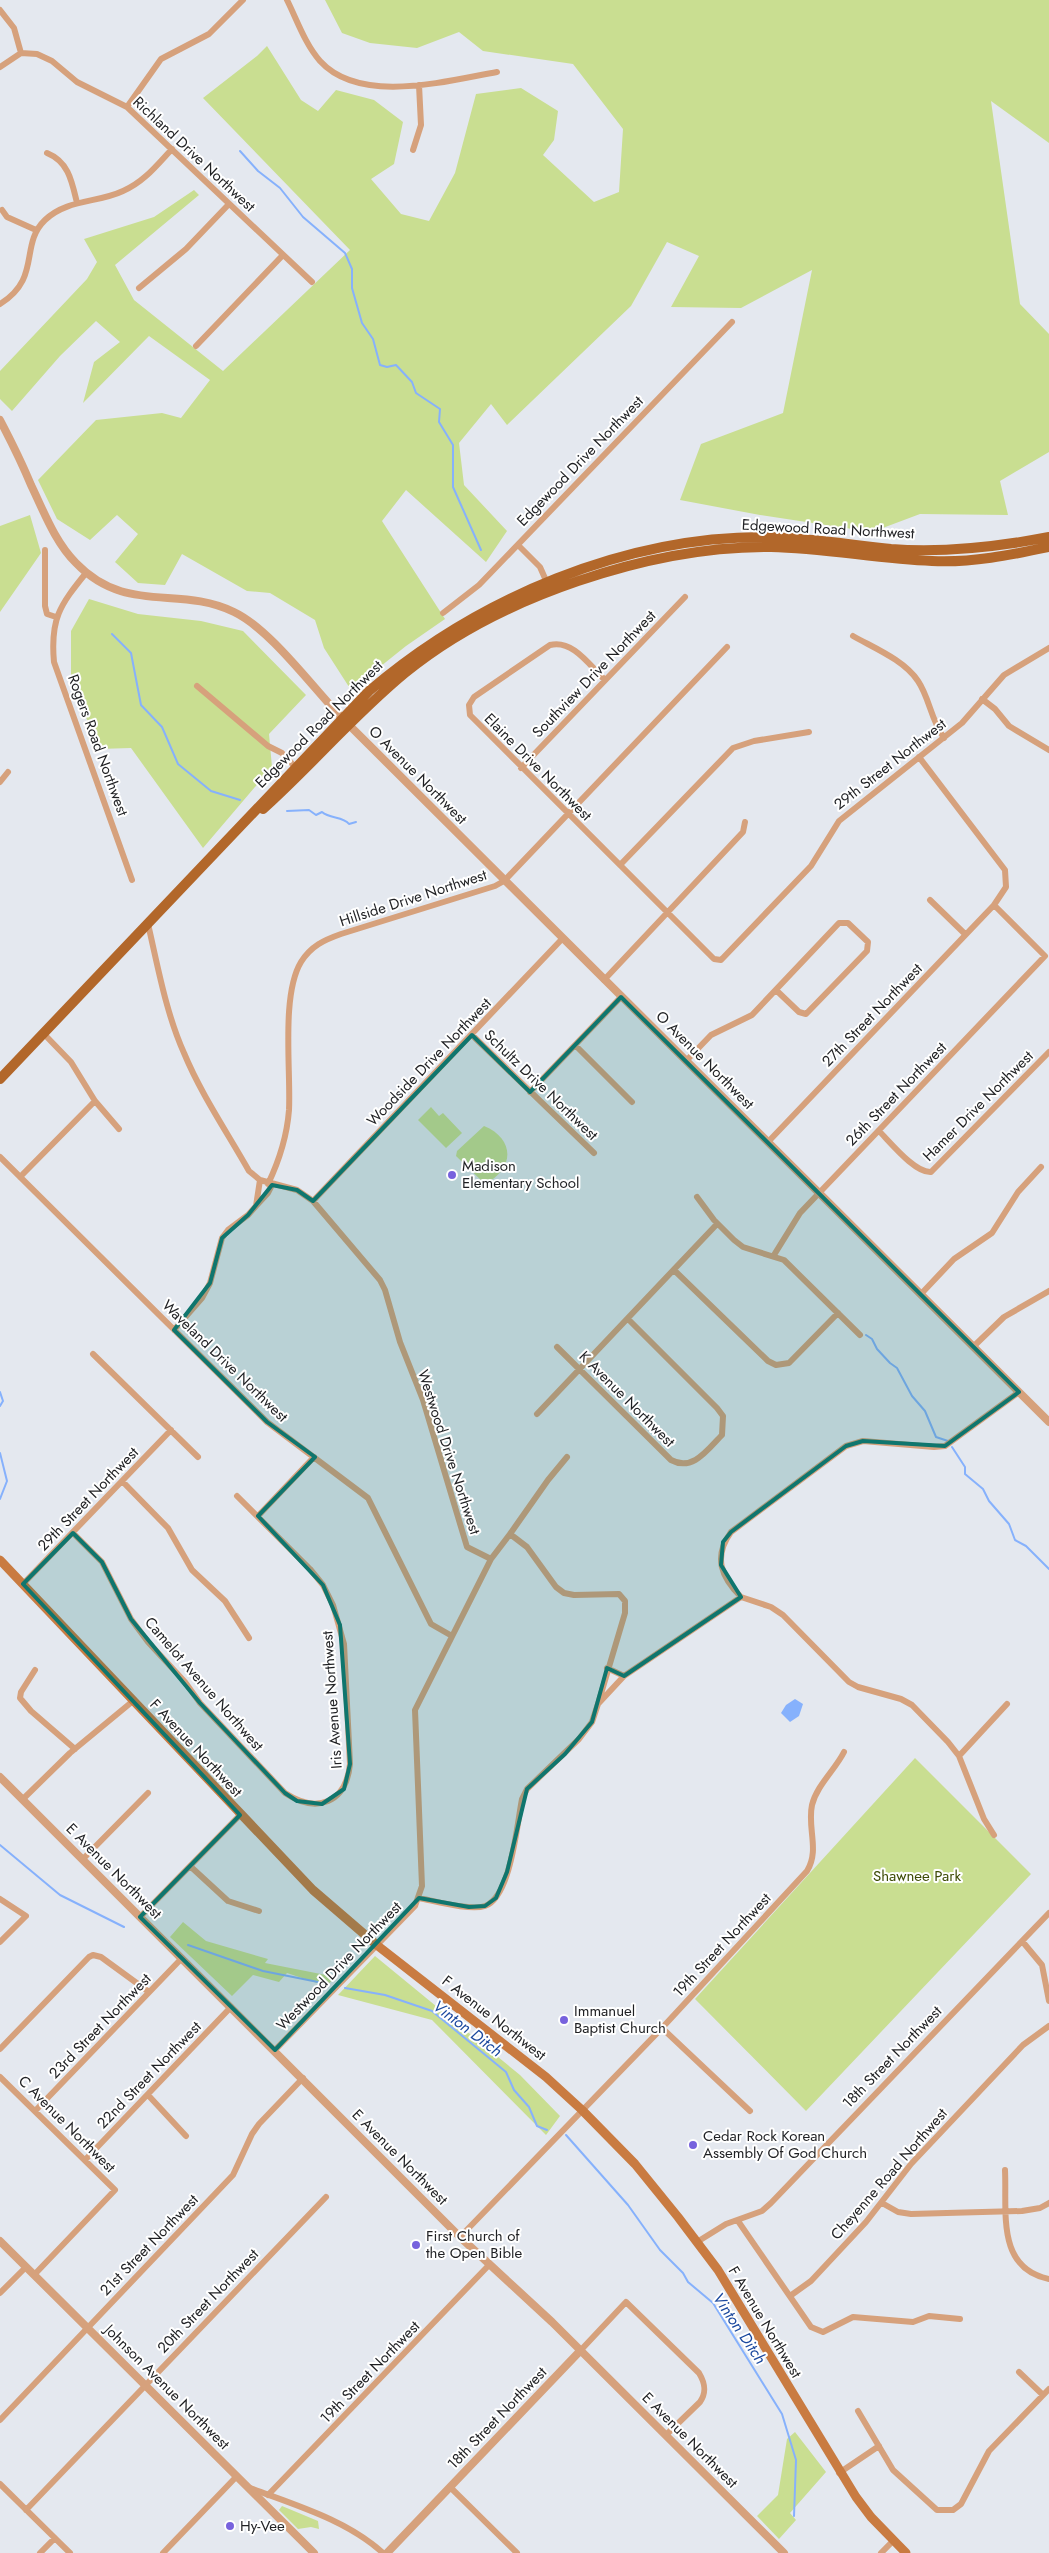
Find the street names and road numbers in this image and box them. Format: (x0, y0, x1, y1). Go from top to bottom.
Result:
street label: Richland Drive Northwest (128, 91, 260, 217)
street label: Edgewood Drive Northwest (512, 391, 649, 531)
street label: Edgewood Road Northwest (741, 513, 915, 545)
street label: Southview Drive Northwest (527, 605, 661, 743)
street label: Edgewood Road Northwest (250, 655, 388, 793)
street label: Rogers Road Northwest (62, 671, 134, 819)
street label: Elaine Drive Northwest (479, 708, 597, 826)
street label: 29th Street Northwest (829, 713, 951, 815)
street label: O Avenue Northwest (364, 721, 472, 829)
street label: Hillside Drive Northwest (336, 864, 490, 932)
street label: 27th Street Northwest (817, 958, 928, 1072)
street label: Woodside Drive Northwest (362, 993, 497, 1131)
street label: O Avenue Northwest (651, 1006, 759, 1114)
street label: Schultz Drive Northwest (479, 1025, 603, 1146)
street label: 26th Street Northwest (840, 1037, 952, 1151)
street label: Hamer Drive Northwest (918, 1045, 1039, 1166)
street label: Waveland Drive Northwest (157, 1295, 293, 1427)
street label: K Avenue Northwest (574, 1346, 680, 1452)
street label: Westwood Drive Northwest (412, 1367, 486, 1538)
street label: 29th Street Northwest (32, 1442, 144, 1556)
street label: Camelot Avenue Northwest (139, 1612, 269, 1756)
street label: Iris Avenue Northwest (316, 1630, 348, 1770)
street label: F Avenue Northwest (145, 1694, 248, 1802)
street label: E Avenue Northwest (61, 1818, 167, 1924)
street label: 19th Street Northwest (668, 1888, 776, 2002)
street label: Westwood Drive Northwest (271, 1896, 407, 2035)
street label: 23rd Street Northwest (44, 1968, 156, 2084)
street label: F Avenue Northwest (437, 1970, 551, 2066)
street label: 18th Street Northwest (837, 2001, 947, 2113)
street label: 22nd Street Northwest (92, 2016, 207, 2134)
street label: C Avenue Northwest (13, 2070, 121, 2178)
street label: Cheyenne Road Northwest (825, 2103, 953, 2245)
street label: E Avenue Northwest (347, 2104, 453, 2210)
street label: 21st Street Northwest (95, 2189, 204, 2301)
street label: 20th Street Northwest (152, 2244, 264, 2358)
street label: F Avenue Northwest (723, 2262, 807, 2382)
street label: 19th Street Northwest (315, 2315, 425, 2428)
street label: Johnson Avenue Northwest (98, 2318, 235, 2455)
street label: 18th Street Northwest (442, 2362, 552, 2474)
street label: E Avenue Northwest (637, 2387, 743, 2493)

